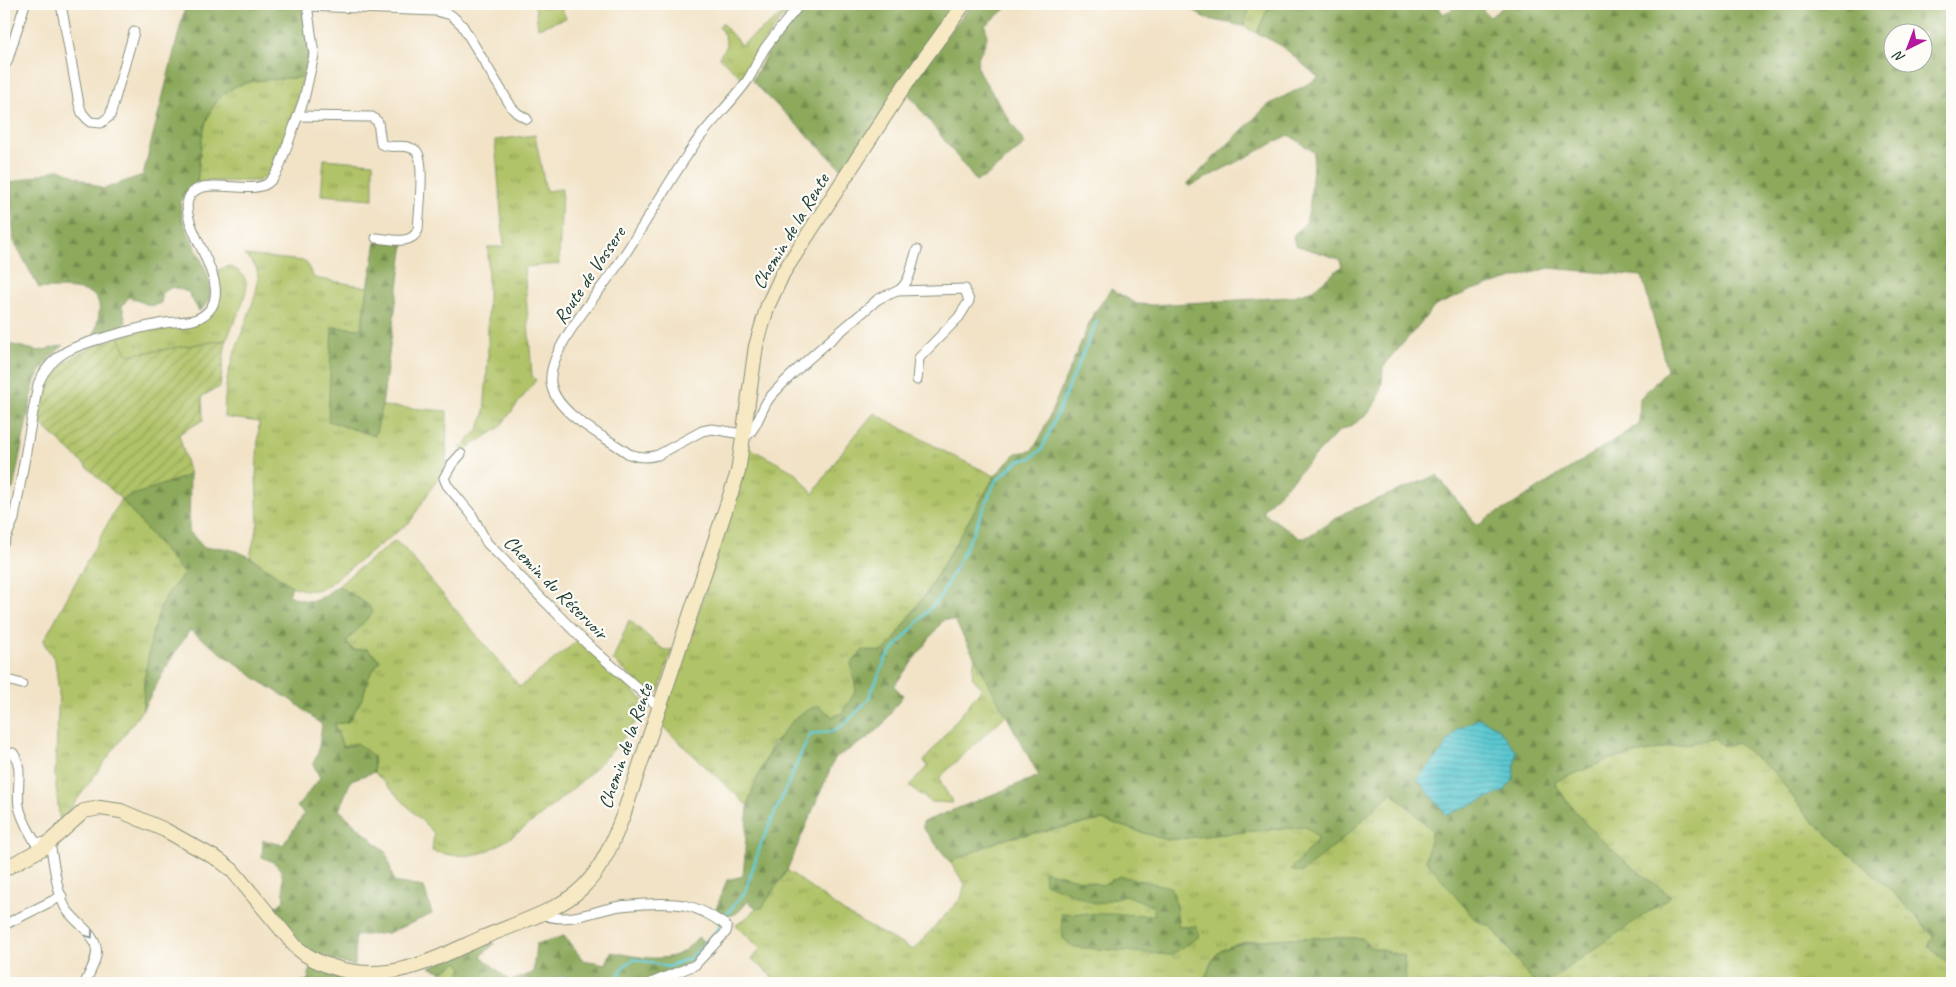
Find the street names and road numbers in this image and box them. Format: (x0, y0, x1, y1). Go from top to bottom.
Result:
street label: Chemin de la Rente (746, 168, 835, 294)
street label: Route de Vossere (548, 221, 632, 329)
street label: Chemin du Réservoir (498, 530, 614, 646)
street label: Chemin de la Rente (592, 679, 659, 812)

